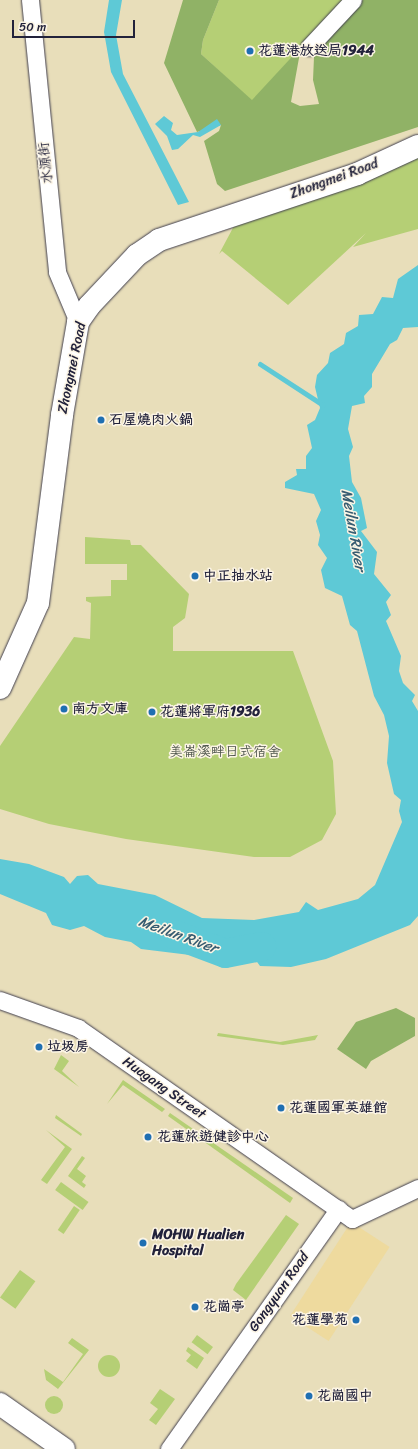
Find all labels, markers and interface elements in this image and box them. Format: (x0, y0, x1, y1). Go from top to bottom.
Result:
scale bar (14, 12, 137, 38)
text: 50 m (19, 16, 46, 38)
place label: 花蓮港放送局1944 (258, 43, 374, 59)
marker: 花蓮港放送局1944 (245, 46, 255, 56)
street label: 水源街 (35, 141, 57, 185)
street label: Zhongmei Road (288, 155, 380, 203)
street label: Zhongmei Road (54, 321, 90, 415)
place label: 石屋燒肉火鍋 (109, 412, 193, 428)
marker: 石屋燒肉火鍋 (96, 415, 106, 425)
water label: Meilun River (337, 488, 369, 572)
place label: 中正抽水站 (203, 568, 273, 584)
marker: 中正抽水站 (190, 571, 200, 581)
place label: 南方文庫 (72, 701, 128, 717)
marker: 南方文庫 (59, 704, 69, 714)
place label: 花蓮將軍府1936 (160, 704, 260, 720)
marker: 花蓮將軍府1936 (147, 707, 157, 717)
park label: 美崙溪畔日式宿舍 (169, 744, 281, 760)
water label: Meilun River (136, 912, 220, 958)
place label: 垃圾房 (47, 1039, 89, 1055)
marker: 垃圾房 (34, 1042, 44, 1052)
street label: Huagang Street (119, 1053, 209, 1123)
place label: 花蓮國軍英雄館 (289, 1100, 387, 1116)
marker: 花蓮國軍英雄館 (276, 1103, 286, 1113)
place label: 花蓮旅遊健診中心 (157, 1129, 269, 1145)
marker: 花蓮旅遊健診中心 (142, 1131, 154, 1143)
place label: MOHW Hualien Hospital (152, 1227, 244, 1260)
marker: MOHW Hualien Hospital (137, 1237, 149, 1249)
street label: Gongyuan Road (245, 1249, 313, 1335)
place label: 花崗亭 (203, 1299, 245, 1315)
marker: 花崗亭 (190, 1302, 200, 1312)
place label: 花蓮學苑 (292, 1312, 348, 1328)
marker: 花蓮學苑 (351, 1315, 361, 1325)
place label: 花崗國中 (317, 1388, 373, 1404)
marker: 花崗國中 (304, 1391, 314, 1401)

